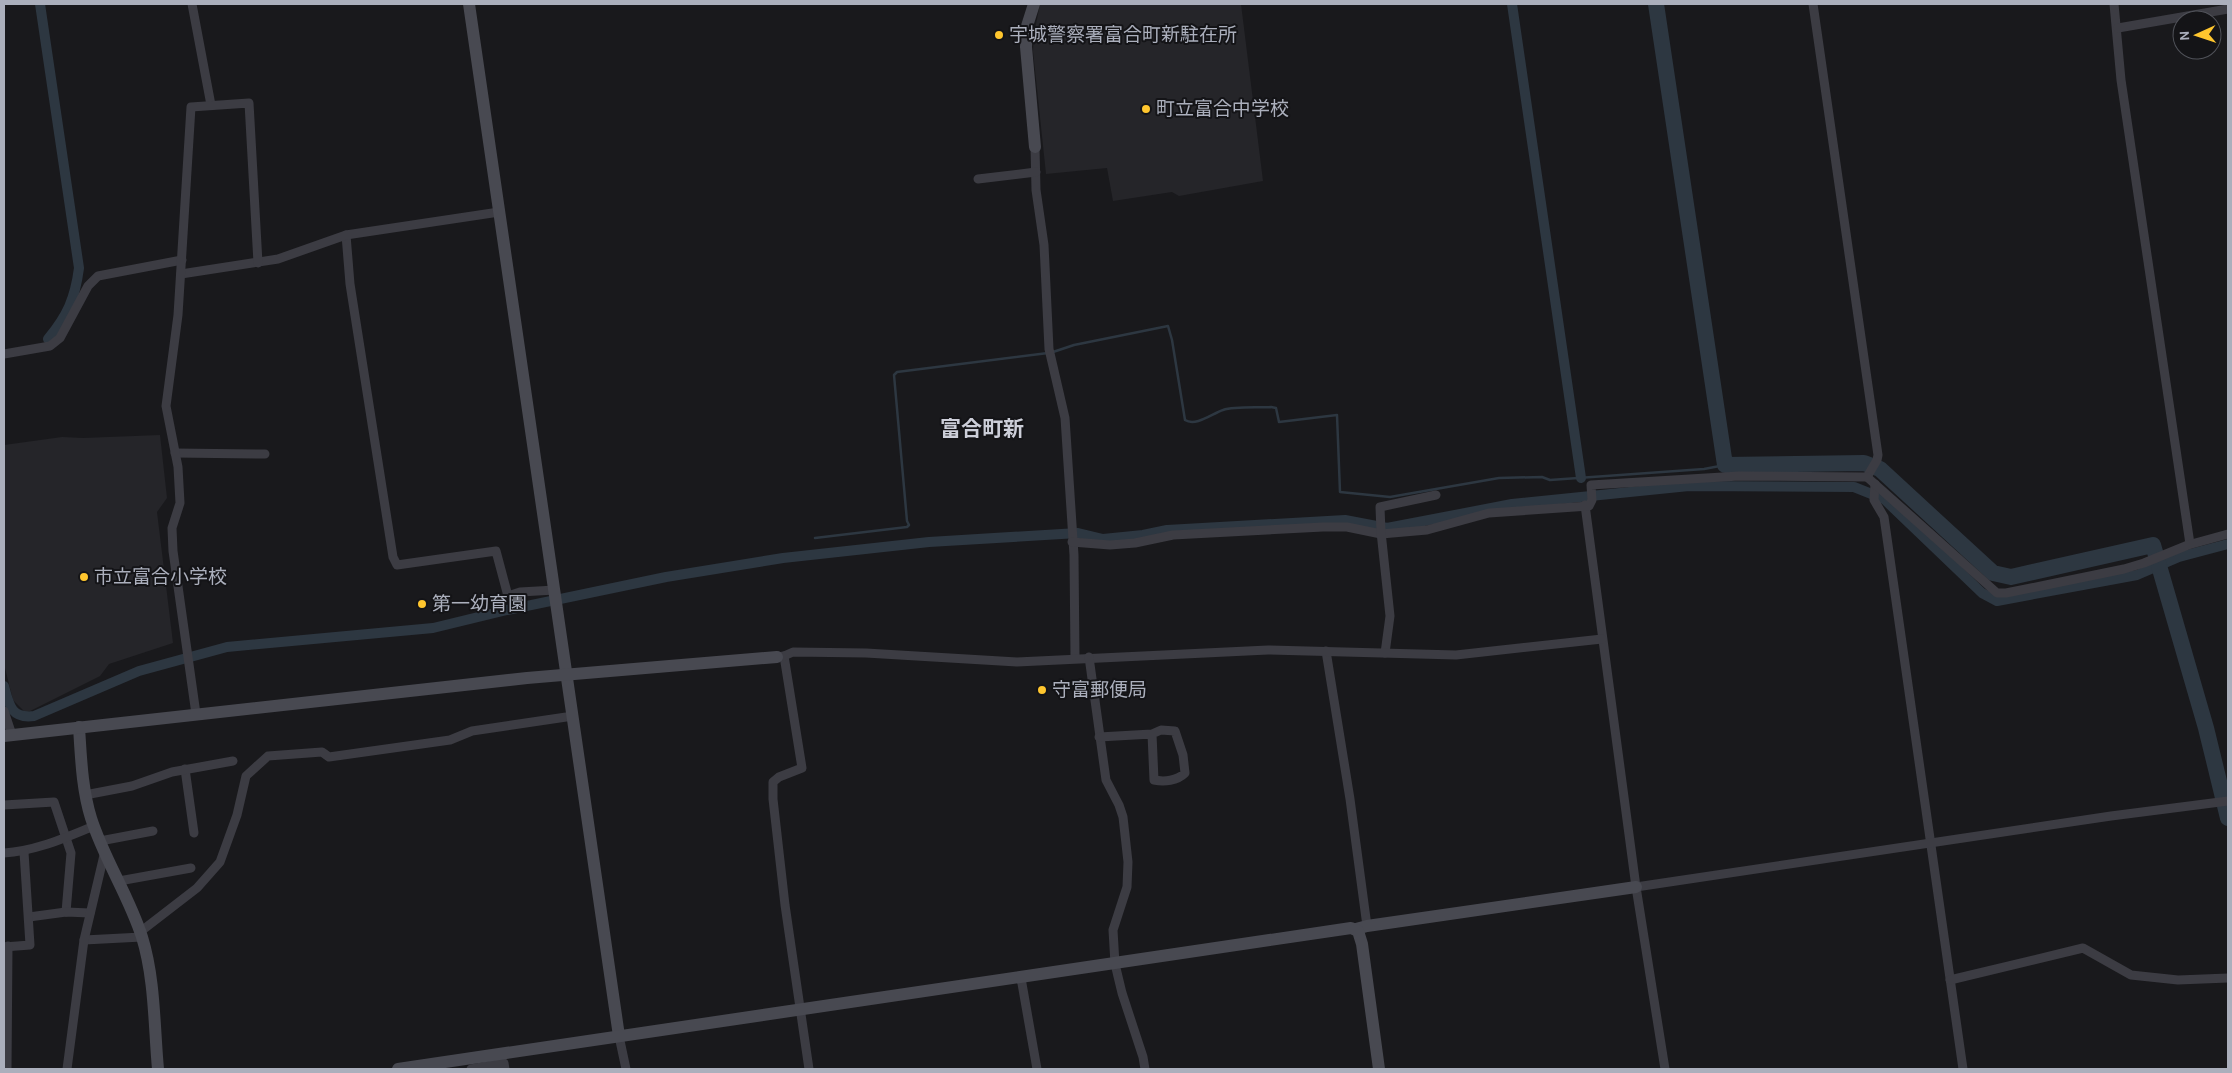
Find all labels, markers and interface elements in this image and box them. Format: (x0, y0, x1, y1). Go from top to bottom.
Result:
north arrow (2172, 10, 2222, 60)
place label: 宇城警察署富合町新駐在所 (1009, 24, 1237, 46)
marker: 宇城警察署富合町新駐在所 (993, 29, 1005, 41)
text: N (2176, 30, 2193, 41)
place label: 町立富合中学校 (1156, 98, 1289, 120)
marker: 町立富合中学校 (1140, 103, 1152, 115)
district label: 富合町新 (940, 417, 1024, 441)
place label: 市立富合小学校 (94, 566, 227, 588)
marker: 市立富合小学校 (78, 571, 90, 583)
place label: 第一幼育園 (432, 593, 527, 615)
marker: 第一幼育園 (416, 598, 428, 610)
place label: 守富郵便局 (1052, 679, 1147, 701)
marker: 守富郵便局 (1036, 684, 1048, 696)

